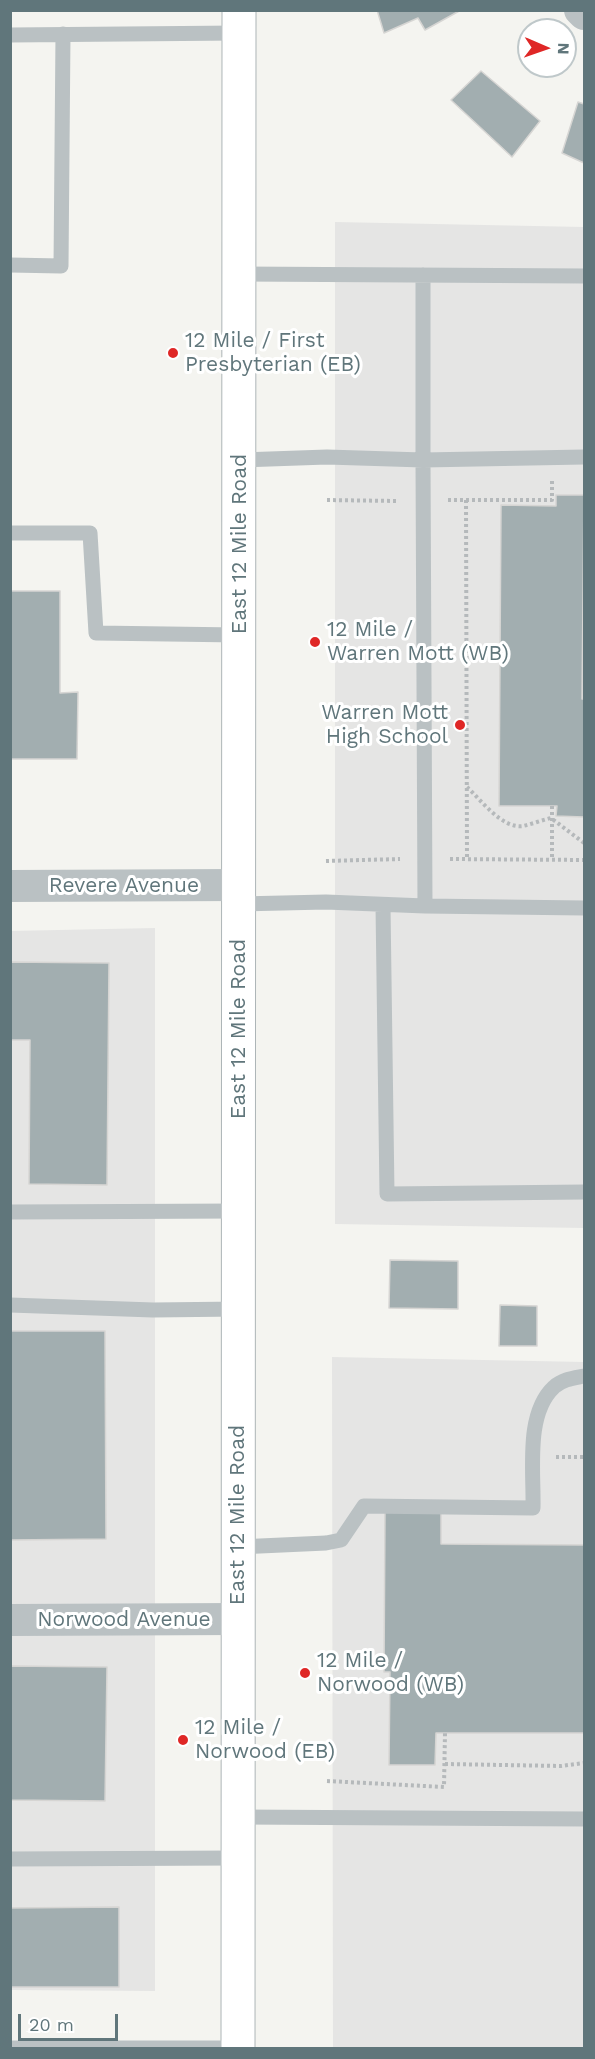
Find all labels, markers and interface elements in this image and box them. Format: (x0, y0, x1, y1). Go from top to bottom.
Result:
north arrow (517, 18, 577, 78)
text: N (554, 42, 573, 55)
place label: 12 Mile / First Presbyterian (EB) (185, 328, 361, 378)
marker: 12 Mile / First Presbyterian (EB) (166, 346, 180, 360)
street label: East 12 Mile Road (227, 454, 253, 634)
place label: 12 Mile / Warren Mott (WB) (327, 617, 509, 667)
marker: 12 Mile / Warren Mott (WB) (308, 635, 322, 649)
place label: Warren Mott High School (321, 700, 448, 750)
marker: Warren Mott High School (453, 718, 467, 732)
street label: Revere Avenue (49, 873, 199, 899)
street label: East 12 Mile Road (226, 939, 252, 1119)
street label: East 12 Mile Road (225, 1425, 251, 1605)
street label: Norwood Avenue (37, 1607, 211, 1633)
place label: 12 Mile / Norwood (WB) (317, 1648, 464, 1698)
marker: 12 Mile / Norwood (WB) (298, 1666, 312, 1680)
place label: 12 Mile / Norwood (EB) (195, 1715, 335, 1765)
marker: 12 Mile / Norwood (EB) (176, 1733, 190, 1747)
scale bar (21, 2002, 122, 2040)
text: 20 m (29, 2014, 74, 2035)

